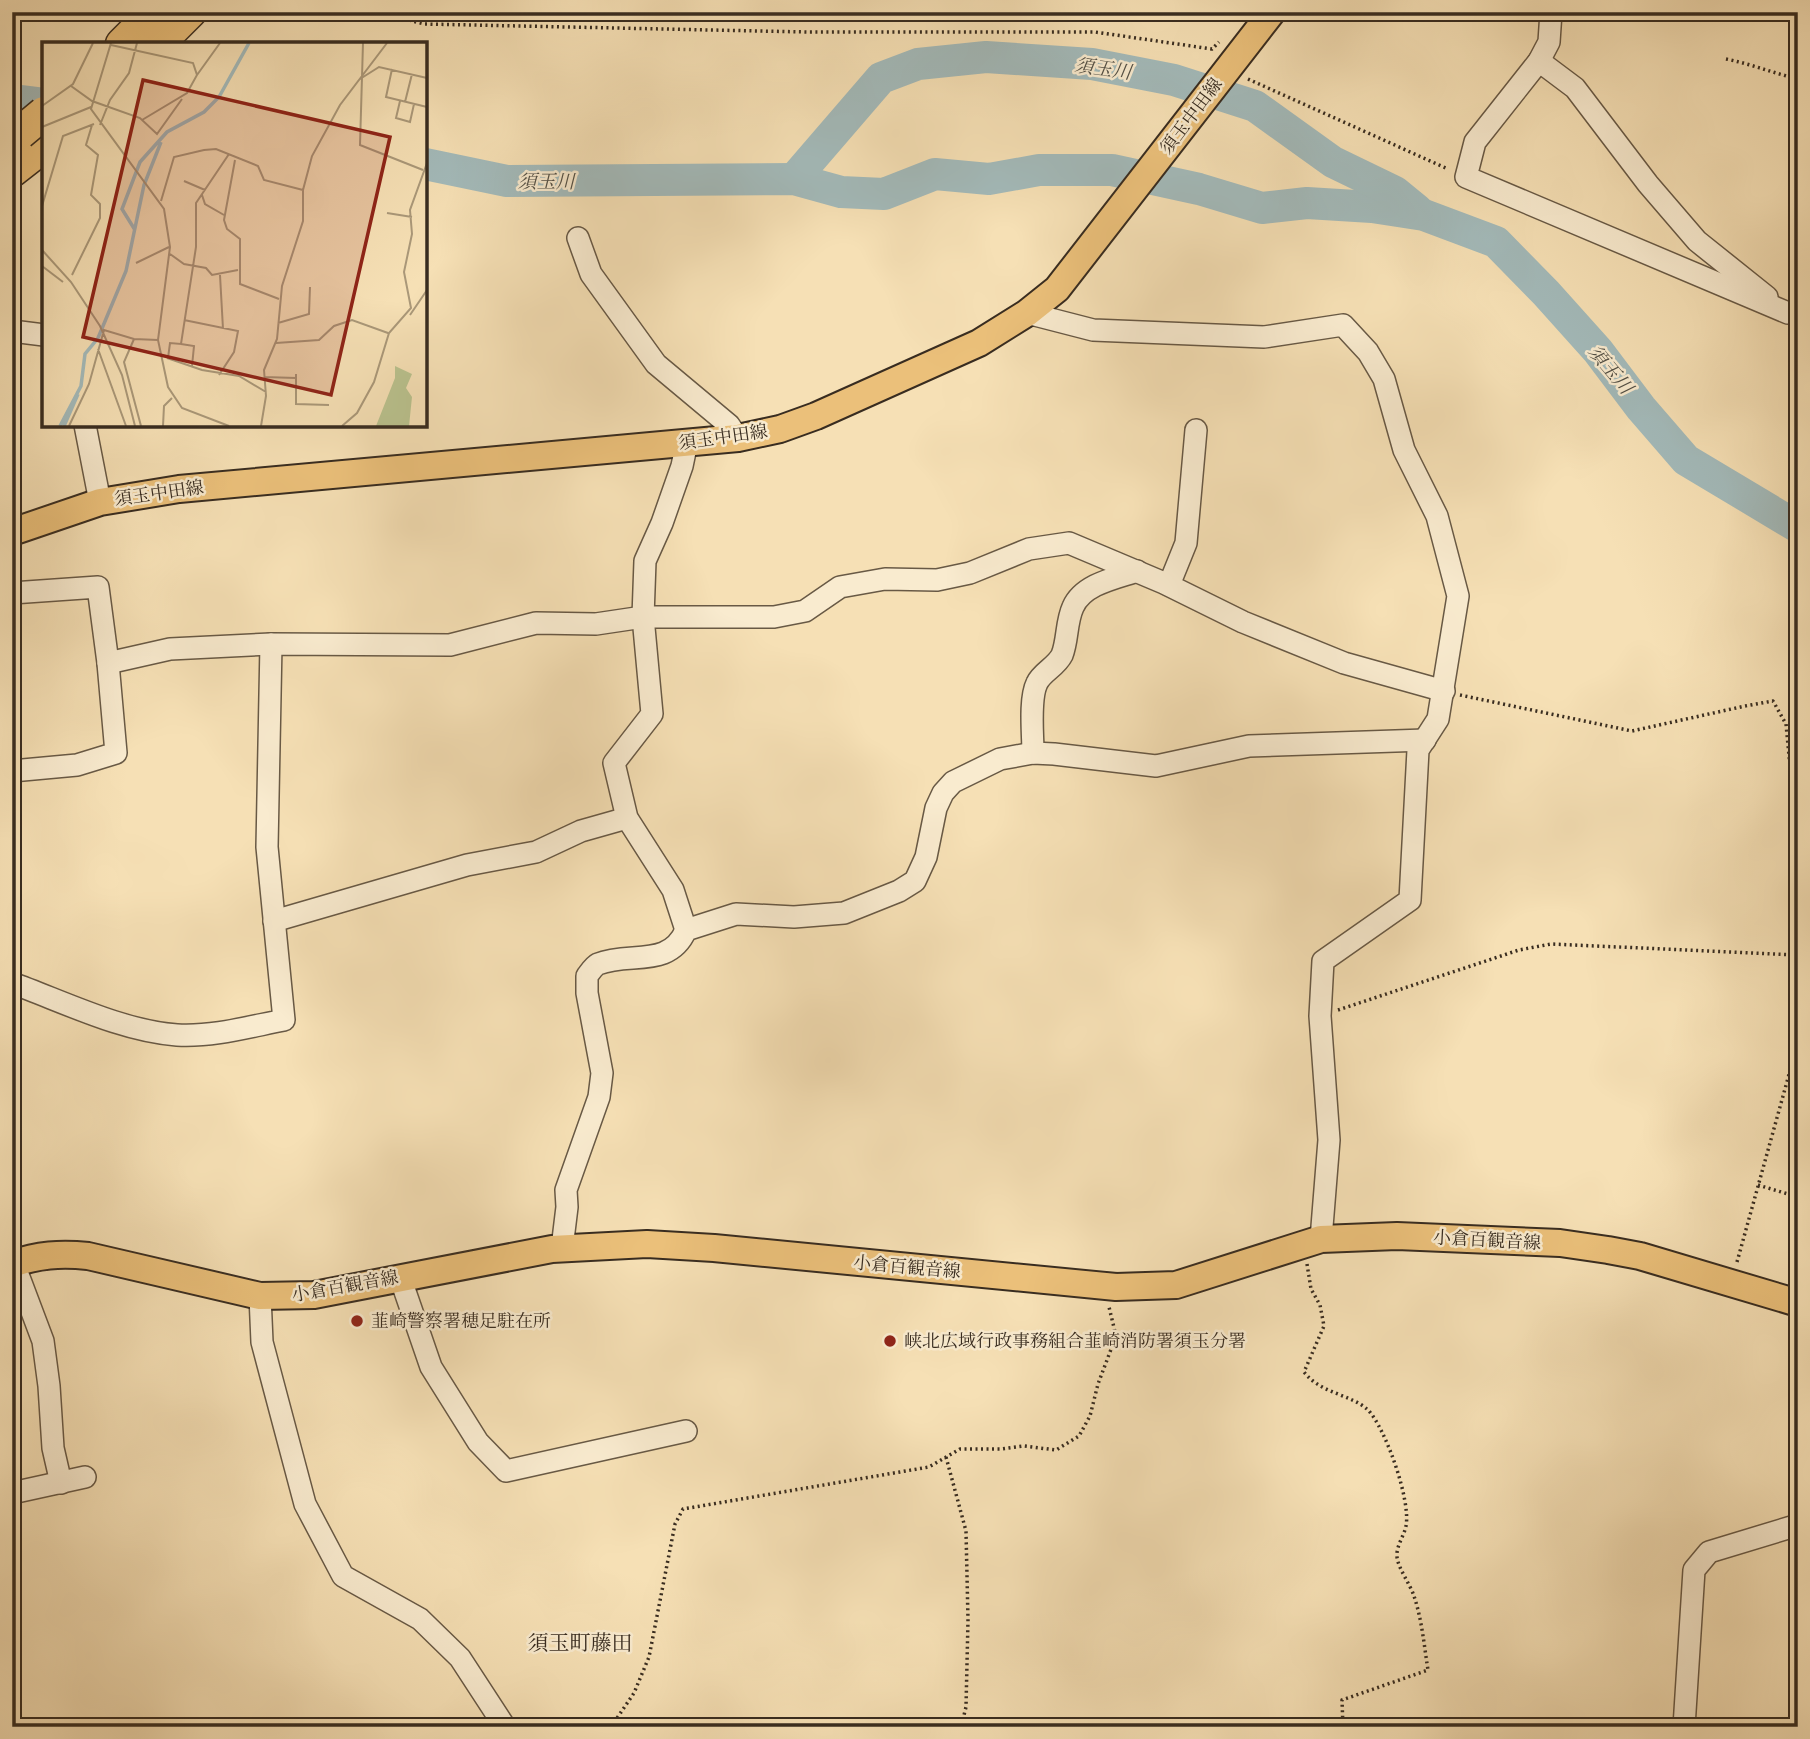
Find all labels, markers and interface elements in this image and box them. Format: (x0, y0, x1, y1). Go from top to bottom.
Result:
inset map (42, 42, 427, 427)
water label: 須玉川 (1073, 53, 1135, 84)
street label: 須玉中田線 (1155, 73, 1227, 159)
water label: 須玉川 (517, 170, 576, 193)
water label: 須玉川 (1583, 340, 1639, 400)
street label: 須玉中田線 (677, 420, 769, 454)
street label: 須玉中田線 (113, 476, 205, 510)
street label: 小倉百観音線 (1432, 1226, 1542, 1254)
street label: 小倉百観音線 (852, 1251, 962, 1283)
street label: 小倉百観音線 (290, 1266, 400, 1306)
place label: 韮崎警察署穂足駐在所 (371, 1310, 551, 1332)
marker: 韮崎警察署穂足駐在所 (349, 1313, 365, 1329)
place label: 峡北広域行政事務組合韮崎消防署須玉分署 (904, 1330, 1246, 1352)
marker: 峡北広域行政事務組合韮崎消防署須玉分署 (882, 1333, 898, 1349)
district label: 須玉町藤田 (528, 1630, 633, 1655)

